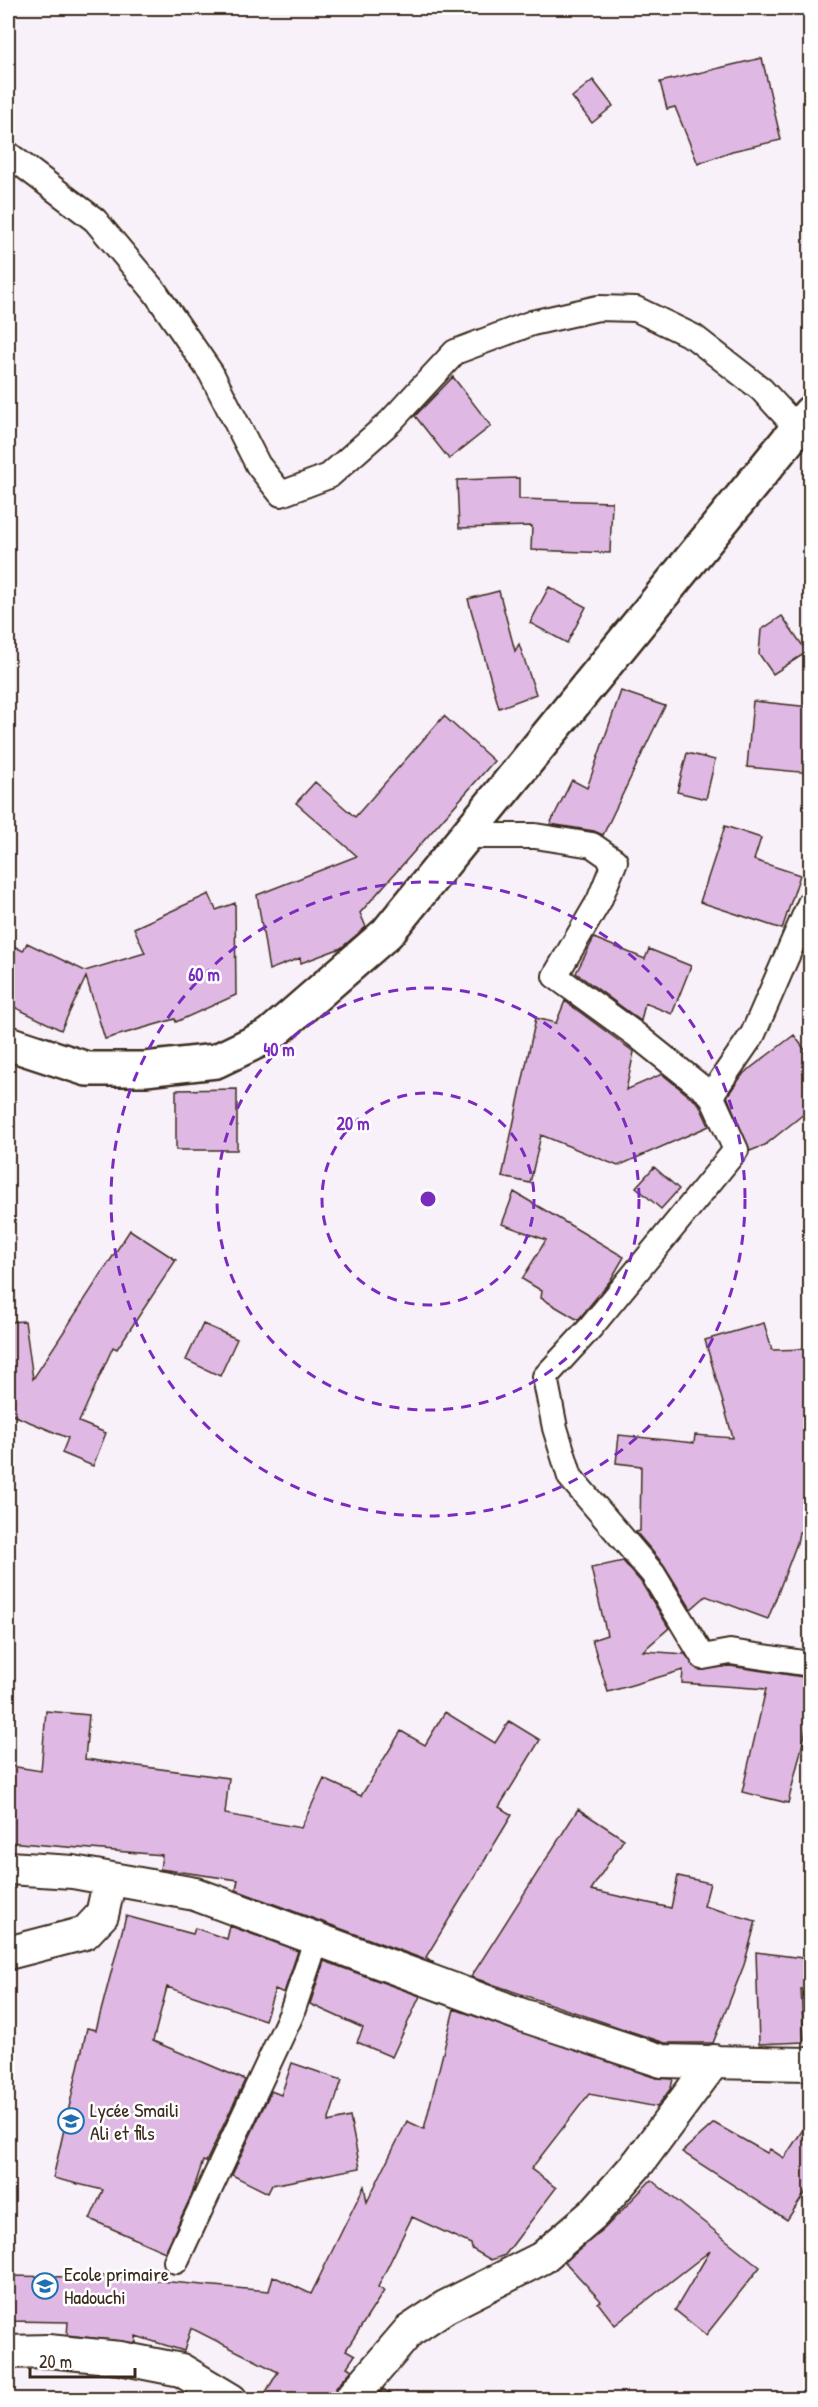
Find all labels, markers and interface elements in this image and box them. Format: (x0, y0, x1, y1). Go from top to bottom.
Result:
text: 60 m (188, 962, 220, 987)
text: 40 m (263, 1037, 295, 1062)
text: 20 m (337, 1111, 369, 1136)
centre of rings (418, 1189, 438, 1209)
place label: Lycée Smaili Ali et fils (90, 2096, 179, 2146)
school or university icon: Lycée Smaili Ali et fils (56, 2106, 86, 2136)
place label: Ecole primaire Hadouchi (64, 2260, 169, 2310)
school or university icon: Ecole primaire Hadouchi (30, 2271, 60, 2301)
scale bar (30, 2341, 135, 2379)
text: 20 m (39, 2349, 72, 2374)

